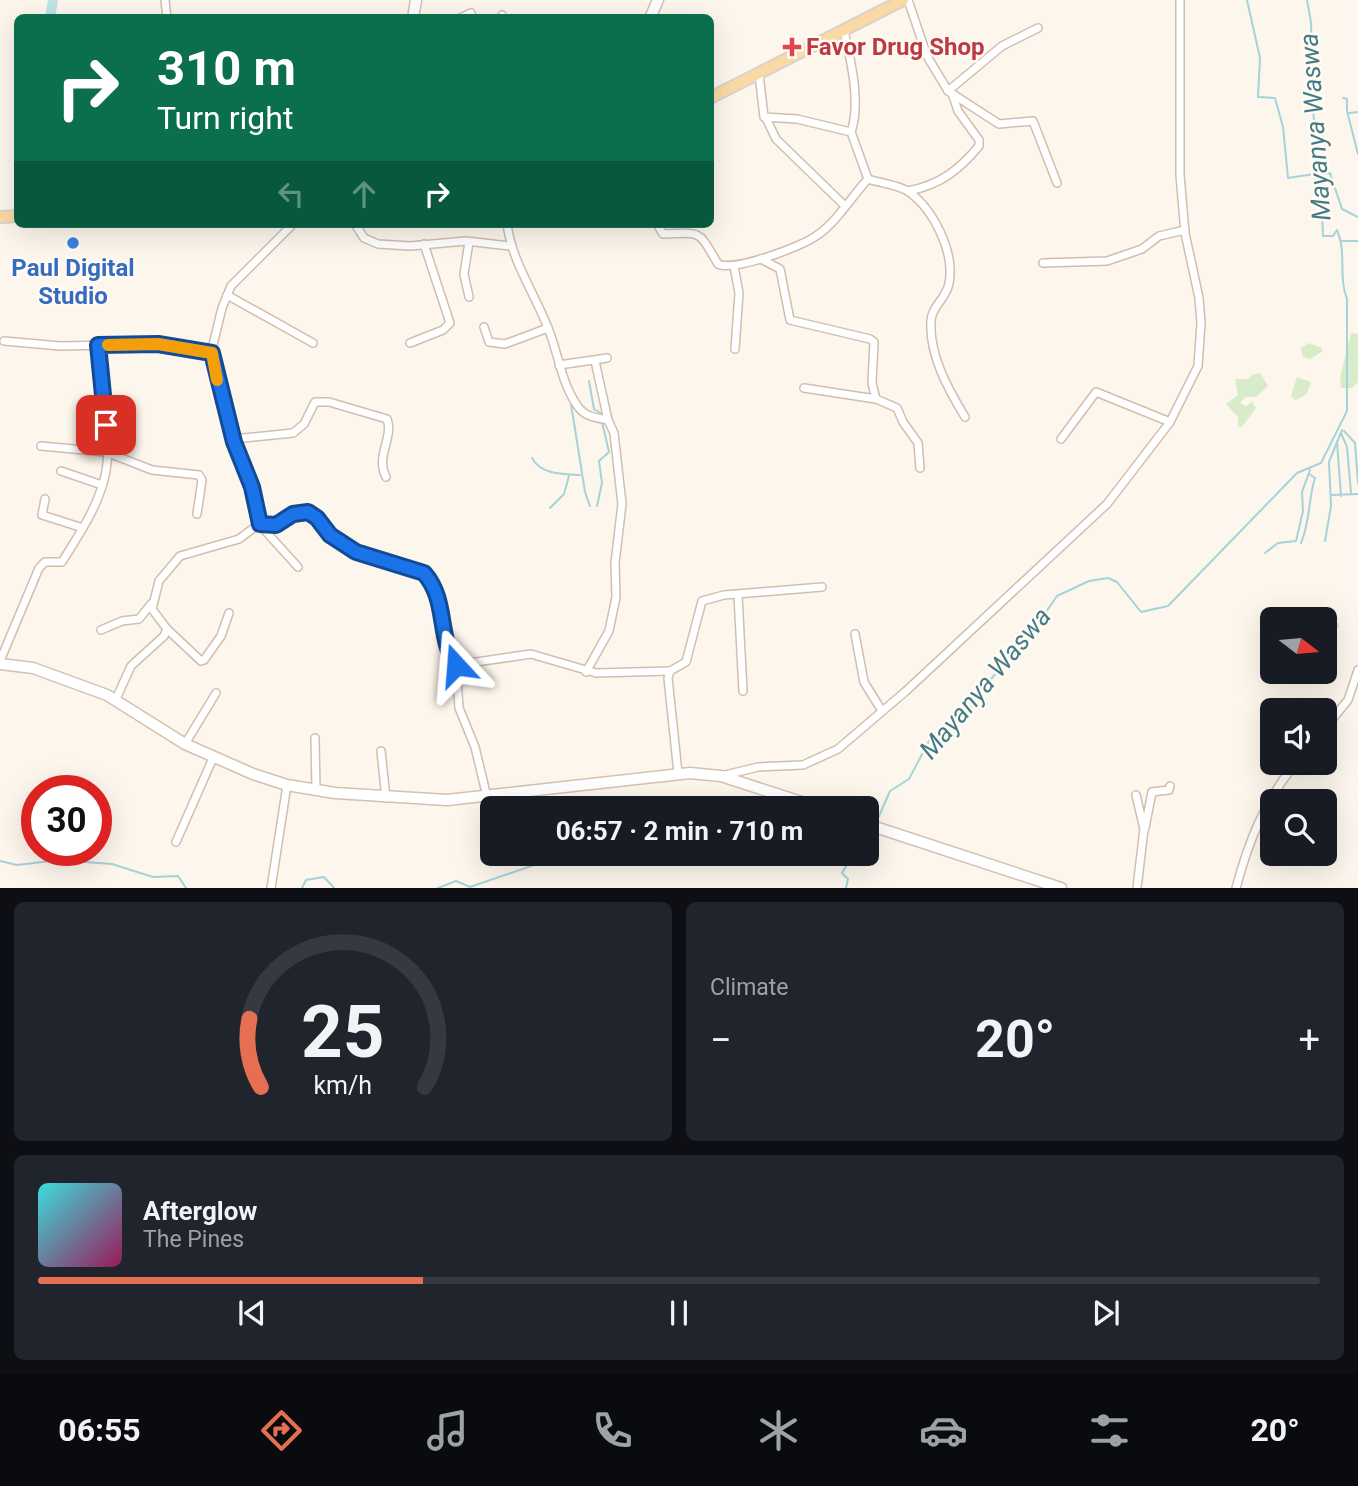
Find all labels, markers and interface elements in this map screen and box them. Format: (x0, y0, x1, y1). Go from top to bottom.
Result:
water label: Mayanya Waswa (1293, 32, 1337, 222)
place label: Favor Drug Shop (806, 33, 985, 61)
marker: Favor Drug Shop (784, 39, 800, 55)
text: 310 m (157, 40, 296, 97)
icon: right (42, 42, 133, 133)
text: Turn right (157, 99, 293, 137)
icon: left (272, 175, 310, 213)
icon: ahead (345, 175, 383, 213)
icon: right (418, 175, 456, 213)
marker: Paul Digital Studio (65, 235, 81, 251)
place label: Paul Digital Studio (11, 254, 135, 310)
pin (76, 395, 136, 455)
icon: arrive (87, 406, 125, 444)
water label: Mayanya Waswa (913, 601, 1057, 765)
north arrow (1260, 607, 1337, 684)
map controls (1260, 607, 1337, 866)
position arrow (419, 628, 493, 702)
button: sound (1260, 698, 1337, 775)
speed limit sign: 30 (21, 775, 112, 866)
button: search (1260, 789, 1337, 866)
text: 06:57 · 2 min · 710 m (556, 816, 803, 846)
text: Climate (710, 974, 789, 1001)
text: 25 (301, 990, 385, 1076)
text: 20° (975, 1009, 1055, 1070)
text: − (710, 1018, 732, 1062)
text: + (1298, 1018, 1320, 1062)
text: km/h (314, 1071, 372, 1100)
text: Afterglow (143, 1196, 257, 1226)
text: The Pines (143, 1226, 244, 1253)
icon: previous (233, 1294, 271, 1332)
icon: pause (660, 1294, 698, 1332)
icon: next (1087, 1294, 1125, 1332)
icon: directions (257, 1406, 306, 1455)
icon: music (423, 1406, 472, 1455)
icon: phone (588, 1406, 637, 1455)
icon: climate (754, 1406, 803, 1455)
icon: car (919, 1406, 968, 1455)
icon: filters (1085, 1406, 1134, 1455)
text: 06:55 (58, 1411, 141, 1449)
text: 20° (1250, 1411, 1300, 1449)

